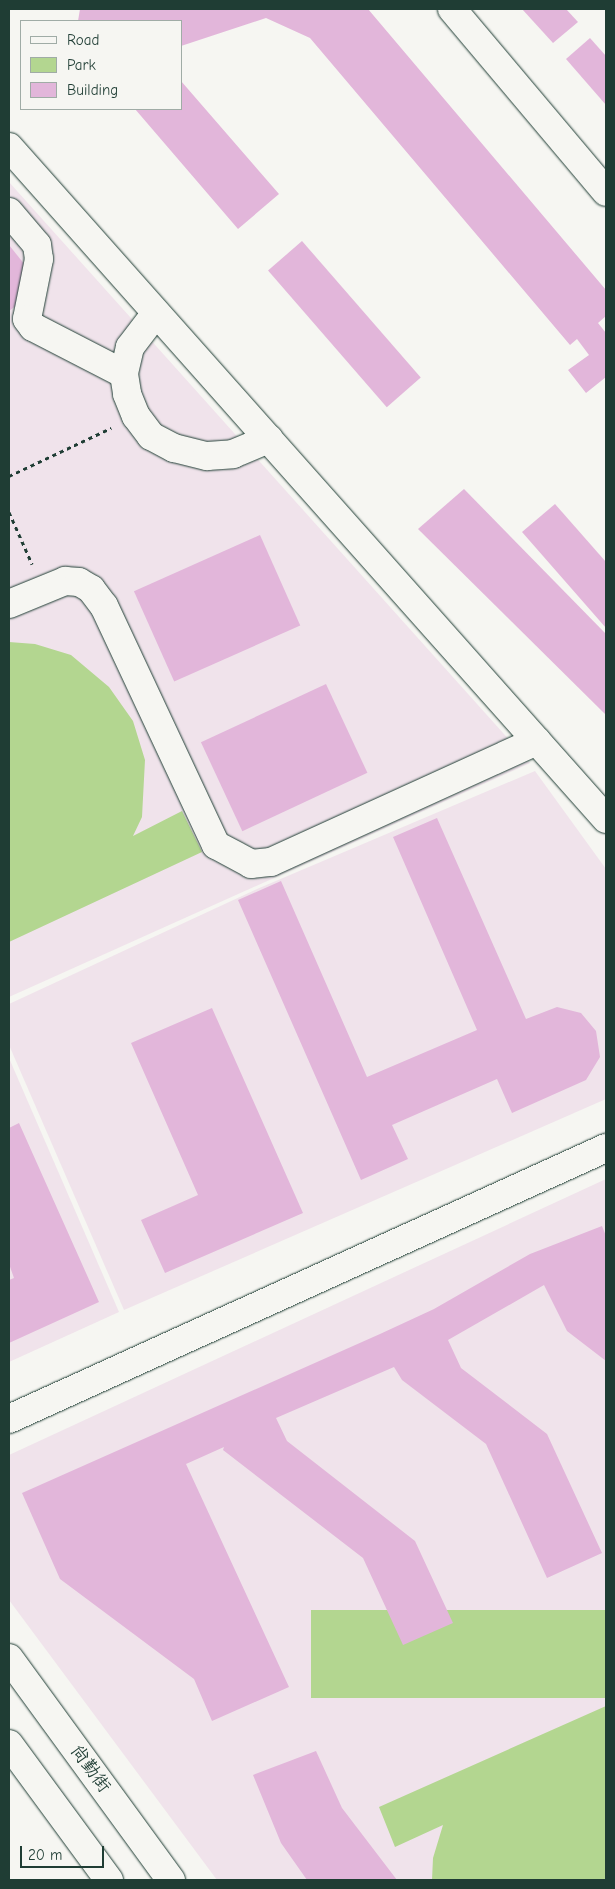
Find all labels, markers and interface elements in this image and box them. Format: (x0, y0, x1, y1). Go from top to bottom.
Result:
legend (20, 20, 182, 110)
text: Road (67, 31, 99, 49)
text: Park (67, 56, 96, 74)
text: Building (67, 81, 118, 99)
street label: 尚勤街 (65, 1741, 115, 1797)
scale bar (22, 1836, 106, 1868)
text: 20 m (28, 1846, 62, 1864)

